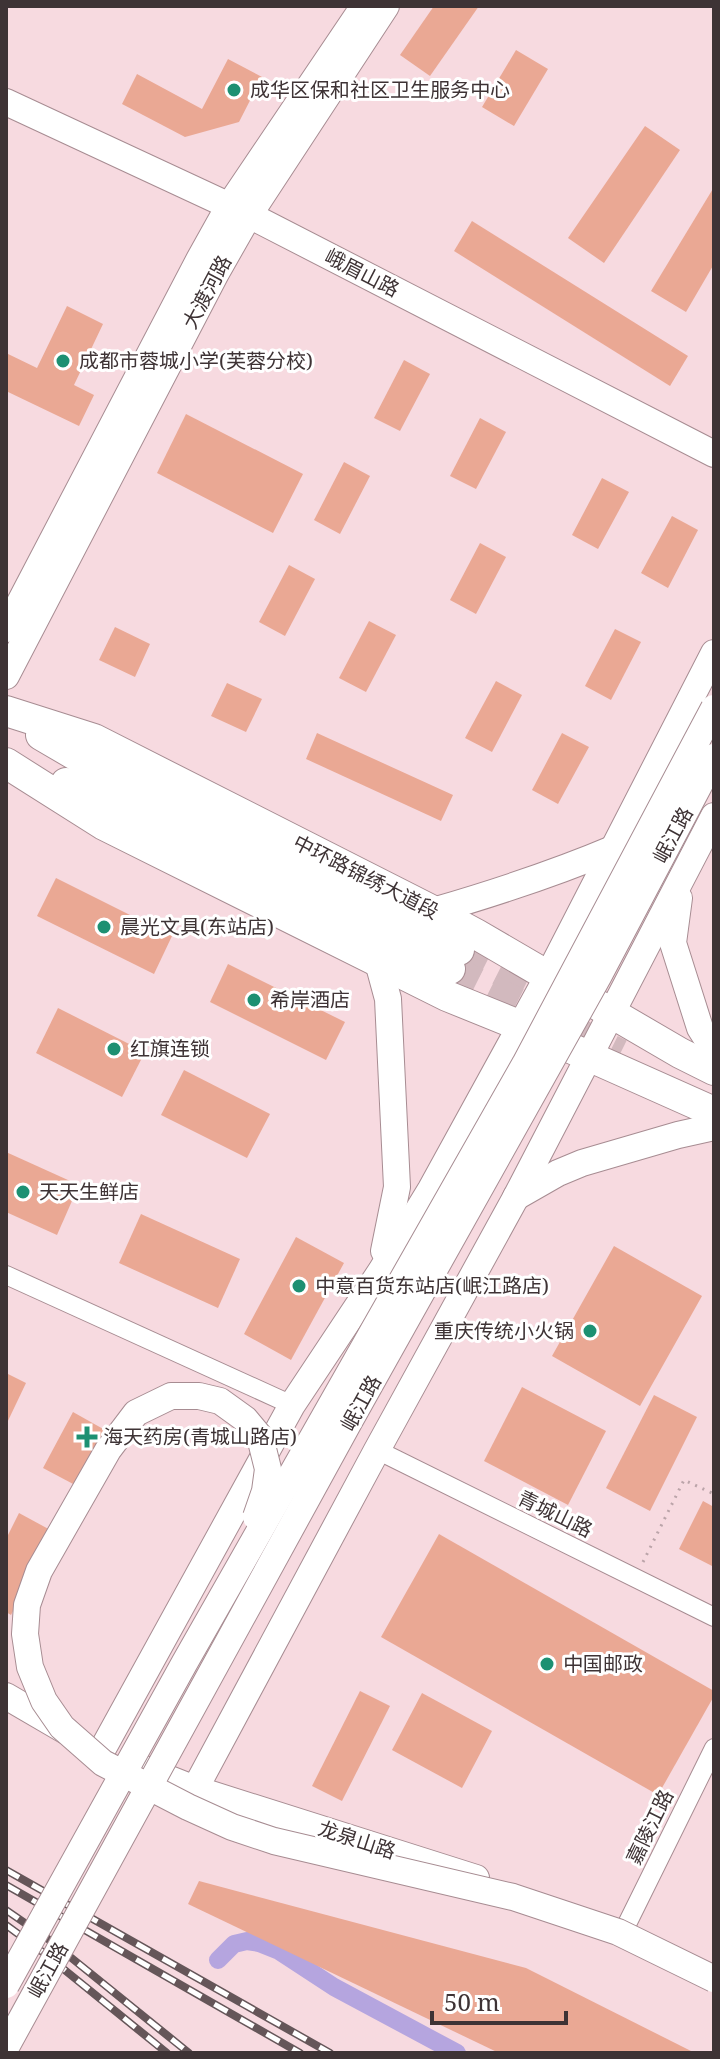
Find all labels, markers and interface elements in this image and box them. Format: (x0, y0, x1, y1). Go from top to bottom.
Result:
place label: 成华区保和社区卫生服务中心 (250, 76, 510, 103)
marker: 成华区保和社区卫生服务中心 (225, 81, 243, 99)
street label: 峨眉山路 (320, 242, 404, 303)
street label: 大渡河路 (176, 250, 237, 333)
place label: 成都市蓉城小学(芙蓉分校) (79, 347, 313, 374)
marker: 成都市蓉城小学(芙蓉分校) (54, 352, 72, 370)
street label: 岷江路 (647, 802, 699, 868)
street label: 中环路锦绣大道段 (289, 828, 444, 925)
place label: 晨光文具(东站店) (120, 913, 274, 940)
marker: 晨光文具(东站店) (95, 918, 113, 936)
place label: 希岸酒店 (270, 986, 350, 1013)
marker: 希岸酒店 (245, 991, 263, 1009)
place label: 红旗连锁 (130, 1035, 210, 1062)
marker: 红旗连锁 (105, 1040, 123, 1058)
place label: 天天生鲜店 (39, 1178, 139, 1205)
marker: 天天生鲜店 (14, 1183, 32, 1201)
place label: 中意百货东站店(岷江路店) (315, 1272, 549, 1299)
marker: 中意百货东站店(岷江路店) (290, 1277, 308, 1295)
place label: 重庆传统小火锅 (434, 1317, 574, 1344)
marker: 重庆传统小火锅 (581, 1322, 599, 1340)
street label: 岷江路 (334, 1370, 387, 1436)
place label: 海天药房(青城山路店) (103, 1423, 297, 1450)
marker: 海天药房(青城山路店) (78, 1428, 96, 1446)
street label: 青城山路 (513, 1484, 597, 1543)
place label: 中国邮政 (563, 1650, 643, 1677)
marker: 中国邮政 (538, 1655, 556, 1673)
street label: 嘉陵江路 (620, 1785, 679, 1869)
street label: 龙泉山路 (315, 1814, 399, 1865)
street label: 岷江路 (21, 1937, 74, 2003)
scale bar (432, 1975, 566, 2025)
text: 50 m (444, 1985, 500, 2018)

